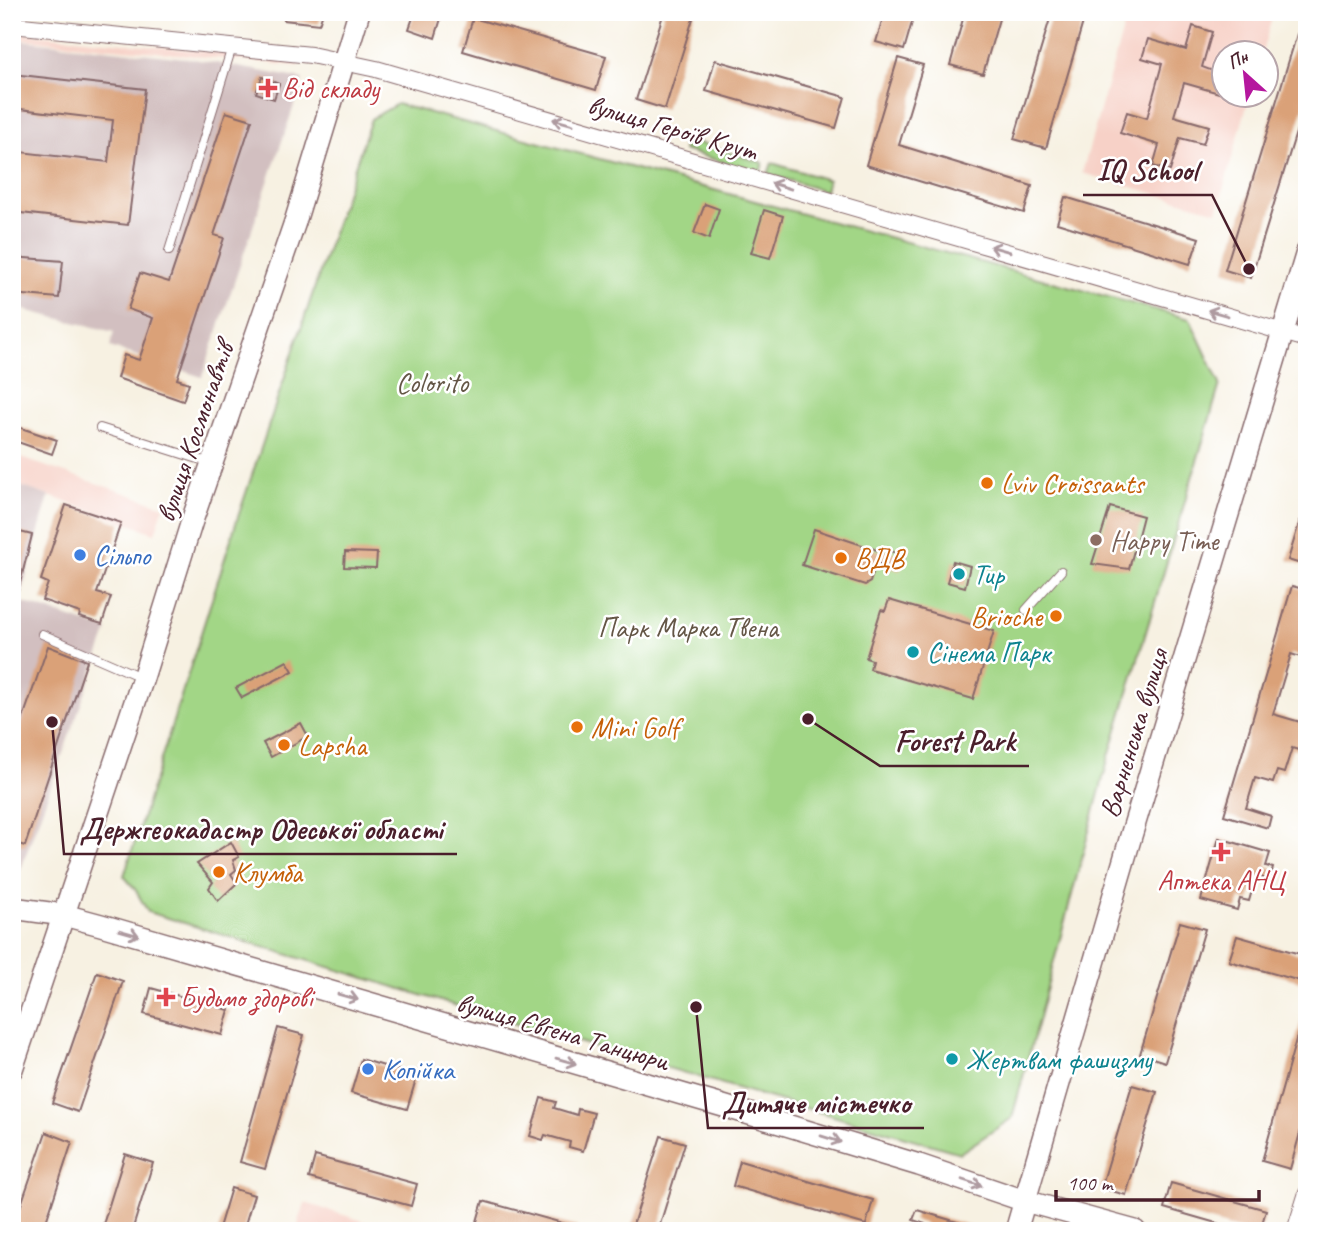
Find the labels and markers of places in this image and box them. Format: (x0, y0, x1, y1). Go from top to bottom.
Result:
place label: Від складу (282, 71, 382, 106)
marker: Від складу (260, 80, 276, 96)
callout: IQ School (1083, 144, 1212, 195)
place label: Lviv Croissants (1001, 466, 1146, 501)
marker: Lviv Croissants (979, 475, 995, 491)
place label: Happy Time (1110, 523, 1220, 558)
marker: Happy Time (1088, 532, 1104, 548)
place label: Сільпо (94, 538, 153, 573)
place label: ВДВ (855, 541, 907, 576)
marker: Сільпо (72, 547, 88, 563)
marker: ВДВ (833, 550, 849, 566)
place label: Тир (973, 557, 1005, 592)
marker: Тир (951, 566, 967, 582)
place label: Brioche (970, 599, 1044, 634)
marker: Brioche (1048, 608, 1064, 624)
place label: Сінема Парк (927, 635, 1053, 670)
marker: Сінема Парк (905, 644, 921, 660)
place label: Mini Golf (591, 710, 685, 745)
callout: Forest Park (880, 715, 1029, 766)
marker: Mini Golf (569, 719, 585, 735)
place label: Lapsha (298, 728, 368, 763)
marker: Lapsha (276, 737, 292, 753)
callout: Держгеокадастр Одеської області (64, 803, 457, 854)
marker: Аптека АНЦ (1213, 844, 1229, 860)
place label: Клумба (233, 855, 304, 890)
place label: Аптека АНЦ (1157, 863, 1287, 898)
marker: Клумба (211, 864, 227, 880)
place label: Будьмо здорові (180, 980, 317, 1016)
marker: Будьмо здорові (158, 989, 174, 1005)
place label: Жертвам фашизму (966, 1042, 1155, 1078)
marker: Жертвам фашизму (944, 1051, 960, 1067)
place label: Копійка (382, 1052, 456, 1087)
marker: Копійка (360, 1061, 376, 1077)
callout: Дитяче містечко (708, 1077, 924, 1128)

